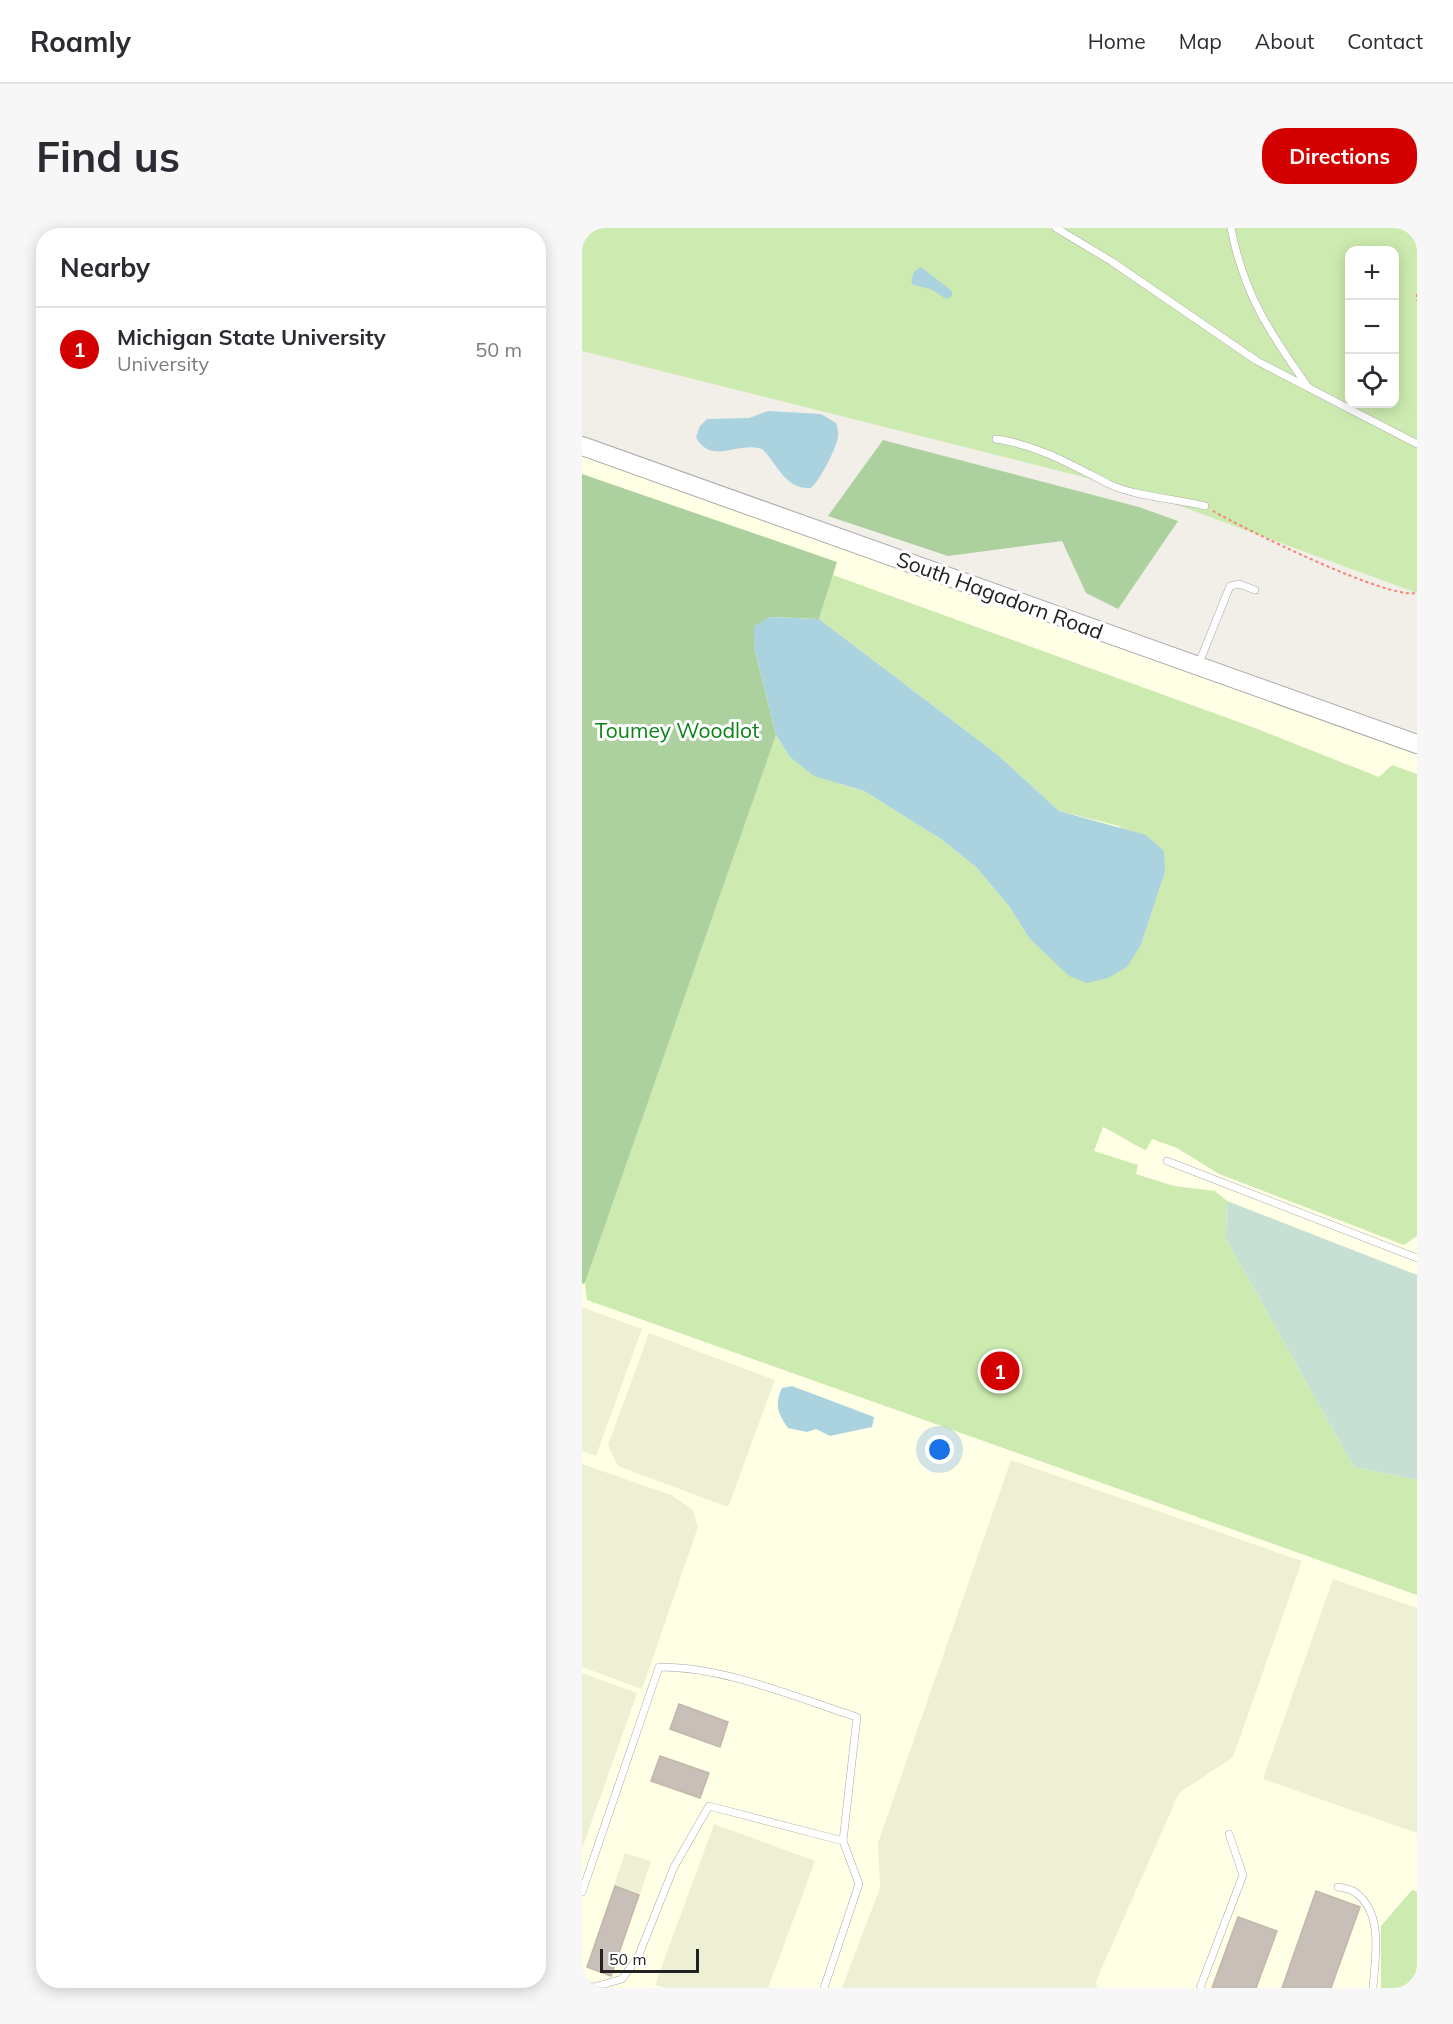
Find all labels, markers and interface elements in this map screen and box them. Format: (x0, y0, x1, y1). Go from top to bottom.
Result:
text: Roamly (30, 24, 131, 59)
text: Home (1088, 28, 1146, 54)
text: Map (1179, 28, 1222, 54)
text: About (1255, 28, 1314, 54)
text: Contact (1347, 28, 1423, 54)
button: Directions (1262, 128, 1417, 184)
text: Find us (36, 130, 180, 183)
map controls (1345, 246, 1399, 408)
button: + (1345, 246, 1399, 300)
text: Nearby (60, 251, 150, 284)
button: − (1345, 300, 1399, 354)
text: Michigan State University (117, 323, 386, 351)
text: 1 (74, 337, 86, 362)
text: 50 m (475, 337, 522, 362)
text: University (117, 351, 209, 376)
button: locate (1345, 354, 1399, 408)
street label: South Hagadorn Road (893, 546, 1107, 644)
park label: Toumey Woodlot (595, 717, 759, 743)
pin: 1 (980, 1348, 1020, 1394)
your location (925, 1435, 954, 1464)
scale bar (600, 1946, 699, 1974)
text: 50 m (609, 1949, 646, 1969)

